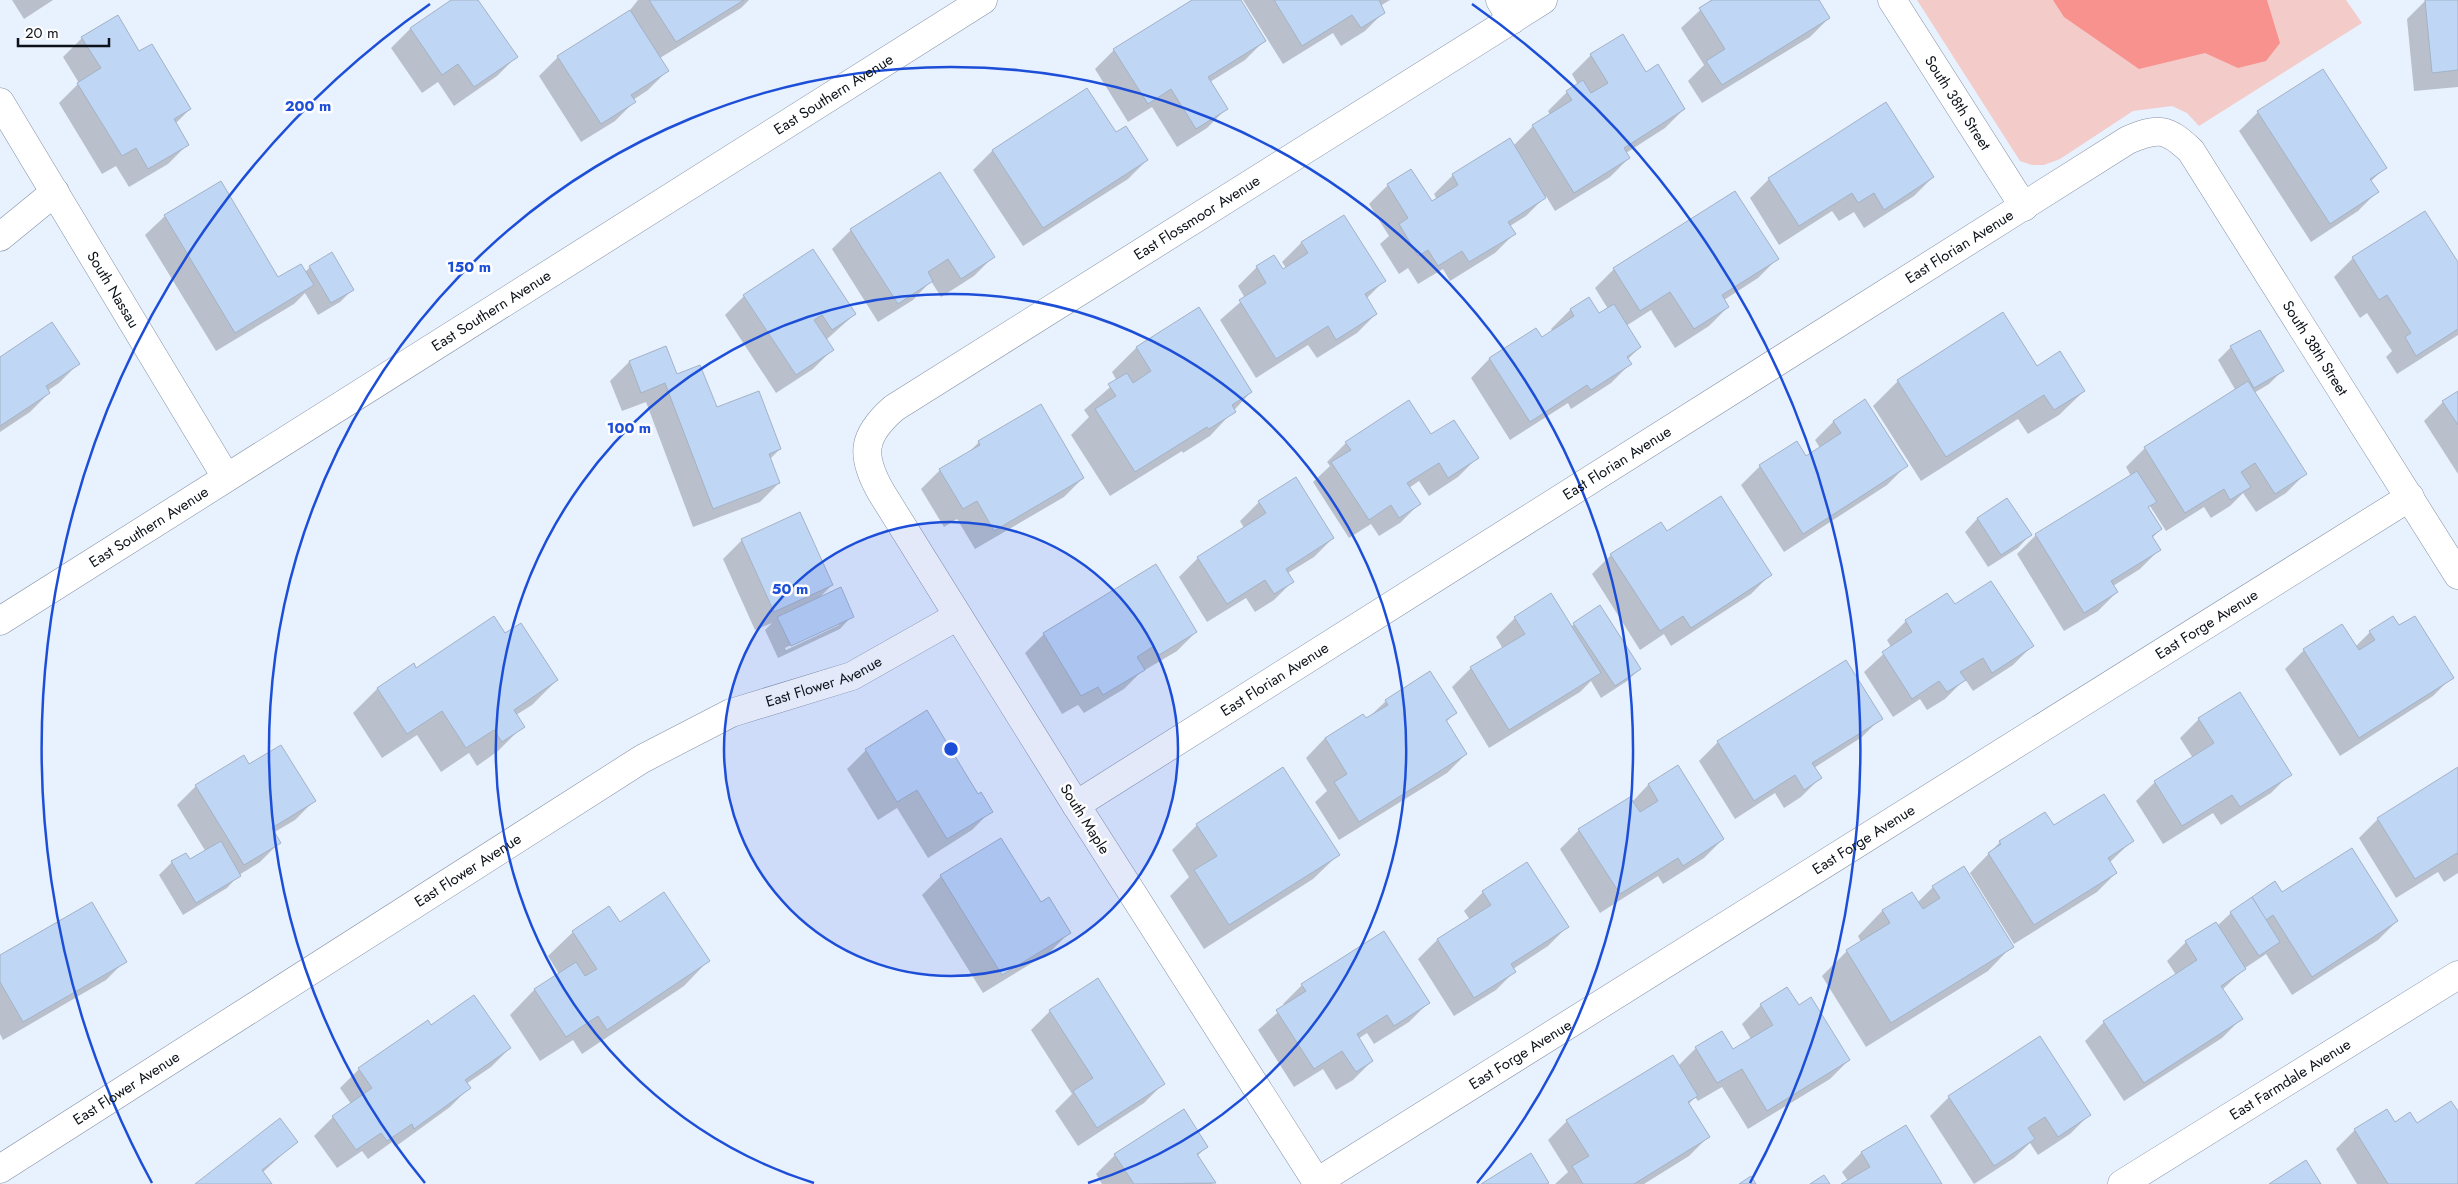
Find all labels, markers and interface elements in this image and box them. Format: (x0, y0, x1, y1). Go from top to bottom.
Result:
scale bar (18, 15, 109, 47)
text: 20 m (25, 22, 59, 44)
street label: East Southern Avenue (770, 48, 898, 140)
street label: South 38th Street (1919, 51, 1996, 155)
text: 200 m (285, 95, 331, 117)
street label: East Flossmoor Avenue (1129, 169, 1265, 266)
street label: East Florian Avenue (1901, 204, 2018, 289)
street label: South Nassau (81, 247, 145, 332)
text: 150 m (447, 256, 491, 278)
street label: East Southern Avenue (427, 265, 555, 357)
street label: South 38th Street (2277, 296, 2354, 400)
text: 100 m (607, 417, 651, 439)
street label: East Florian Avenue (1559, 420, 1676, 506)
street label: East Southern Avenue (85, 481, 213, 573)
text: 50 m (772, 578, 808, 600)
street label: East Forge Avenue (2151, 584, 2263, 665)
street label: East Florian Avenue (1216, 637, 1333, 722)
street label: East Flower Avenue (763, 650, 886, 713)
centre of rings (942, 740, 960, 758)
street label: South Maple (1055, 780, 1115, 859)
street label: East Forge Avenue (1808, 799, 1919, 880)
street label: East Flower Avenue (410, 828, 526, 913)
street label: East Forge Avenue (1465, 1014, 1576, 1095)
street label: East Farmdale Avenue (2225, 1033, 2355, 1125)
street label: East Flower Avenue (69, 1046, 184, 1131)

